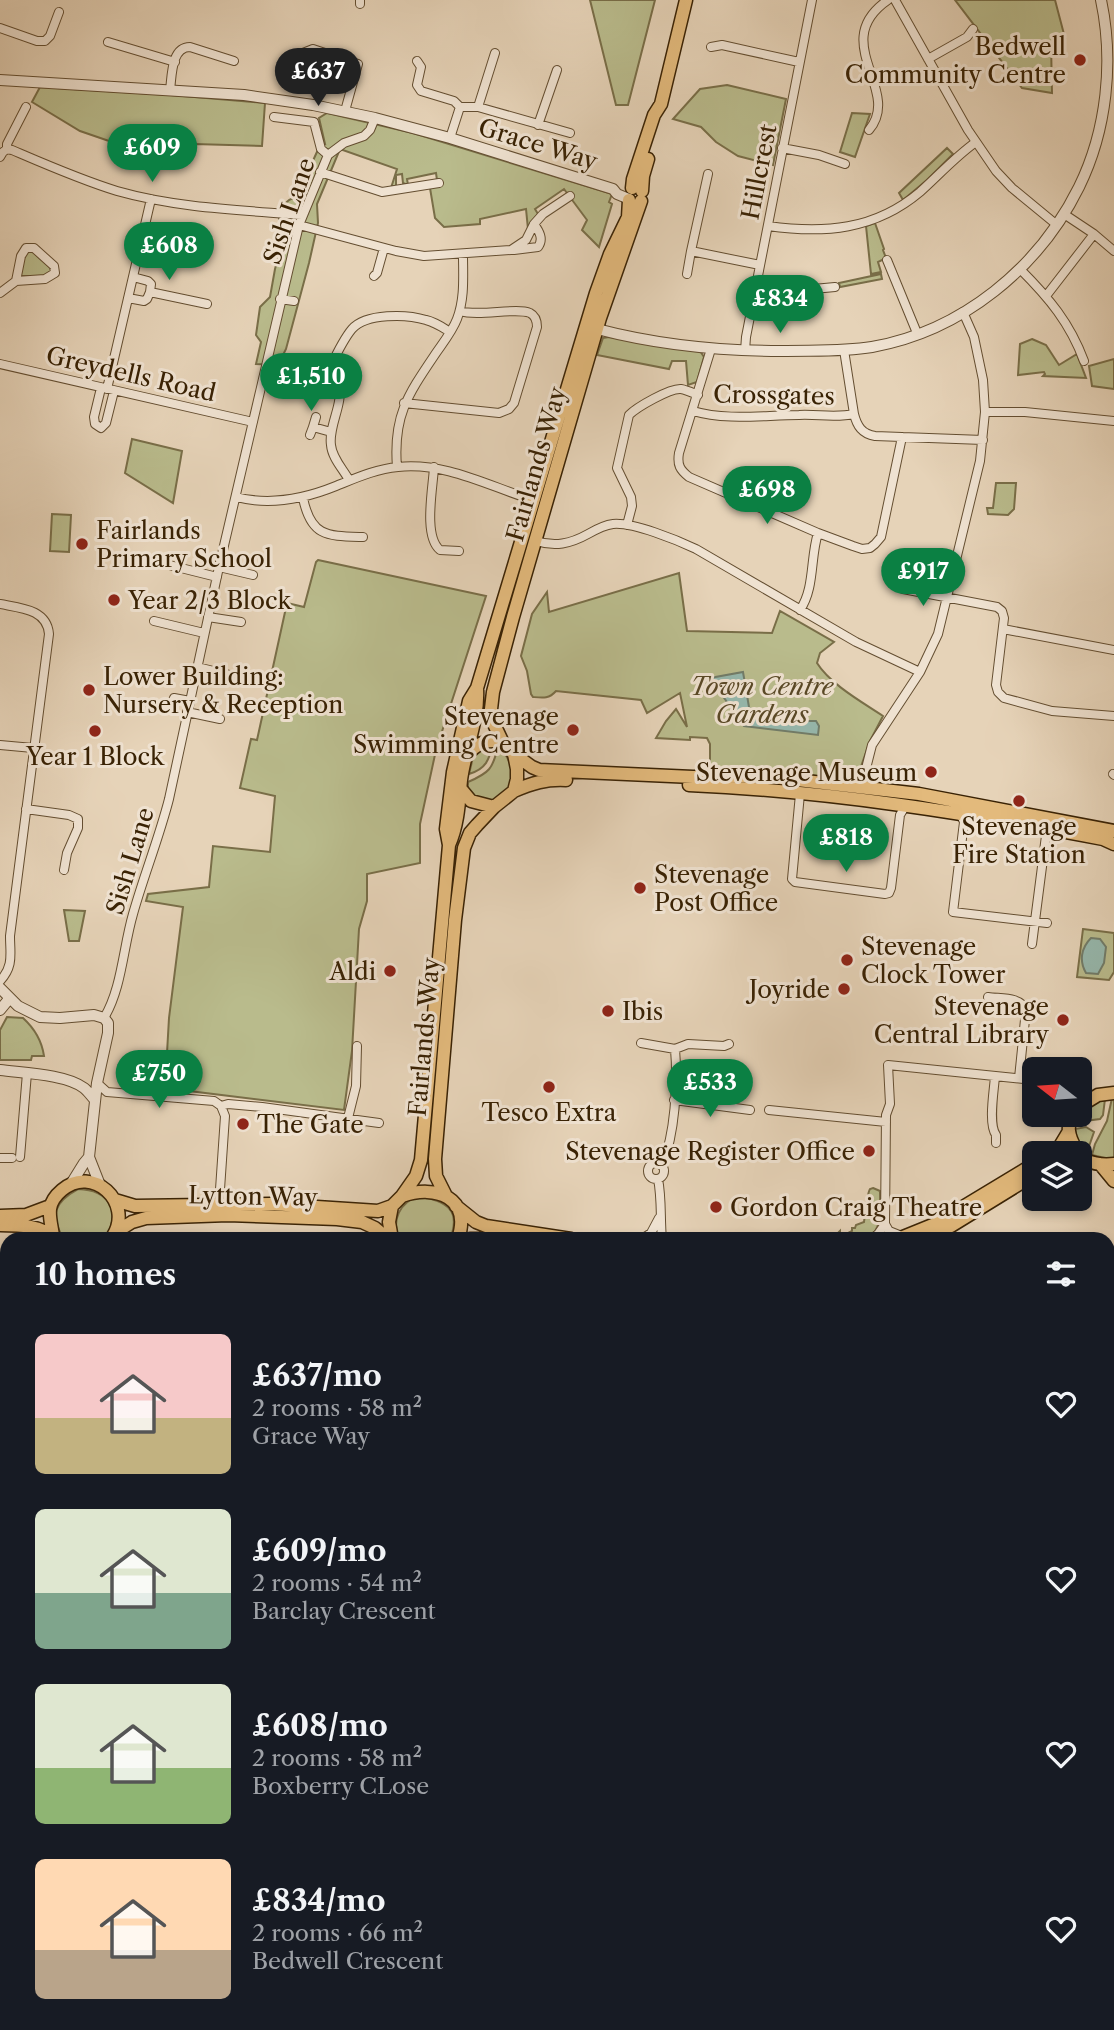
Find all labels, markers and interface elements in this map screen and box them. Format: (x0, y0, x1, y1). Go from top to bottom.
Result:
place label: Bedwell Community Centre (845, 32, 1066, 89)
pin: £637 (277, 48, 359, 108)
marker: Bedwell Community Centre (1072, 52, 1088, 68)
text: £637 (291, 57, 345, 85)
street label: Grace Way (475, 112, 602, 176)
street label: Hillcrest (736, 121, 783, 222)
pin: £609 (111, 124, 193, 184)
text: £609 (123, 133, 181, 161)
street label: Sish Lane (257, 154, 321, 268)
pin: £608 (128, 222, 210, 282)
text: £608 (140, 231, 198, 259)
pin: £834 (739, 276, 821, 335)
text: £834 (752, 284, 808, 312)
street label: Greydells Road (43, 340, 219, 408)
pin: £1,510 (254, 354, 368, 413)
text: £1,510 (276, 362, 346, 390)
street label: Crossgates (713, 379, 835, 411)
street label: Fairlands Way (500, 383, 572, 545)
pin: £698 (726, 466, 808, 526)
text: £698 (738, 475, 796, 503)
place label: Fairlands Primary School (96, 516, 272, 573)
marker: Fairlands Primary School (74, 536, 90, 552)
pin: £917 (882, 548, 964, 608)
text: £917 (897, 557, 949, 585)
place label: Year 2/3 Block (127, 586, 293, 615)
marker: Year 2/3 Block (106, 592, 122, 608)
place label: Lower Building: Nursery & Reception (103, 662, 343, 719)
park label: Town Centre Gardens (691, 672, 835, 729)
marker: Lower Building: Nursery & Reception (81, 682, 97, 698)
place label: Stevenage Swimming Centre (353, 702, 559, 759)
marker: Stevenage Swimming Centre (565, 722, 581, 738)
marker: Year 1 Block (87, 723, 103, 739)
place label: Year 1 Block (25, 742, 165, 771)
place label: Stevenage Museum (696, 758, 917, 787)
marker: Stevenage Museum (923, 764, 939, 780)
marker: Stevenage Fire Station (1011, 793, 1027, 809)
street label: Sish Lane (100, 804, 160, 918)
place label: Stevenage Fire Station (952, 812, 1086, 869)
pin: £818 (805, 814, 887, 874)
text: £818 (819, 823, 873, 851)
place label: Stevenage Post Office (654, 860, 778, 917)
marker: Stevenage Post Office (632, 880, 648, 896)
place label: Stevenage Clock Tower (861, 932, 1006, 989)
marker: Stevenage Clock Tower (839, 952, 855, 968)
street label: Fairlands Way (403, 956, 445, 1118)
place label: Aldi (328, 957, 376, 986)
marker: Aldi (382, 963, 398, 979)
place label: Joyride (745, 975, 830, 1004)
marker: Joyride (836, 981, 852, 997)
place label: Stevenage Central Library (874, 992, 1050, 1049)
place label: Ibis (622, 997, 663, 1026)
marker: Ibis (600, 1003, 616, 1019)
marker: Stevenage Central Library (1055, 1012, 1071, 1028)
pin: £750 (118, 1050, 200, 1110)
north arrow (1022, 1057, 1092, 1127)
map controls (1022, 1057, 1092, 1211)
text: £750 (132, 1059, 186, 1087)
pin: £533 (669, 1060, 751, 1119)
text: £533 (683, 1068, 737, 1096)
marker: Tesco Extra (541, 1079, 557, 1095)
place label: Tesco Extra (482, 1098, 617, 1127)
place label: The Gate (257, 1110, 364, 1139)
marker: The Gate (235, 1116, 251, 1132)
place label: Stevenage Register Office (565, 1137, 855, 1166)
button: layers (1022, 1141, 1092, 1211)
marker: Stevenage Register Office (861, 1143, 877, 1159)
street label: Lytton Way (188, 1180, 319, 1212)
place label: Gordon Craig Theatre (730, 1193, 982, 1222)
marker: Gordon Craig Theatre (708, 1199, 724, 1215)
icon: filters (1042, 1255, 1080, 1293)
text: 10 homes (35, 1256, 176, 1293)
text: £637/mo (252, 1357, 382, 1394)
icon: home (91, 1362, 175, 1446)
icon: heart (1042, 1385, 1080, 1423)
text: 2 rooms · 58 m² (252, 1394, 422, 1422)
text: Grace Way (252, 1422, 370, 1450)
text: £609/mo (252, 1532, 387, 1569)
icon: home (91, 1537, 175, 1621)
icon: heart (1042, 1560, 1080, 1598)
text: 2 rooms · 54 m² (252, 1569, 422, 1597)
text: Barclay Crescent (252, 1597, 436, 1625)
text: £608/mo (252, 1707, 388, 1744)
icon: home (91, 1712, 175, 1796)
icon: heart (1042, 1735, 1080, 1773)
text: 2 rooms · 58 m² (252, 1744, 422, 1772)
text: Boxberry CLose (252, 1772, 429, 1800)
text: £834/mo (252, 1882, 386, 1919)
icon: home (91, 1887, 175, 1971)
icon: heart (1042, 1910, 1080, 1948)
text: 2 rooms · 66 m² (252, 1919, 423, 1947)
text: Bedwell Crescent (252, 1947, 443, 1975)

